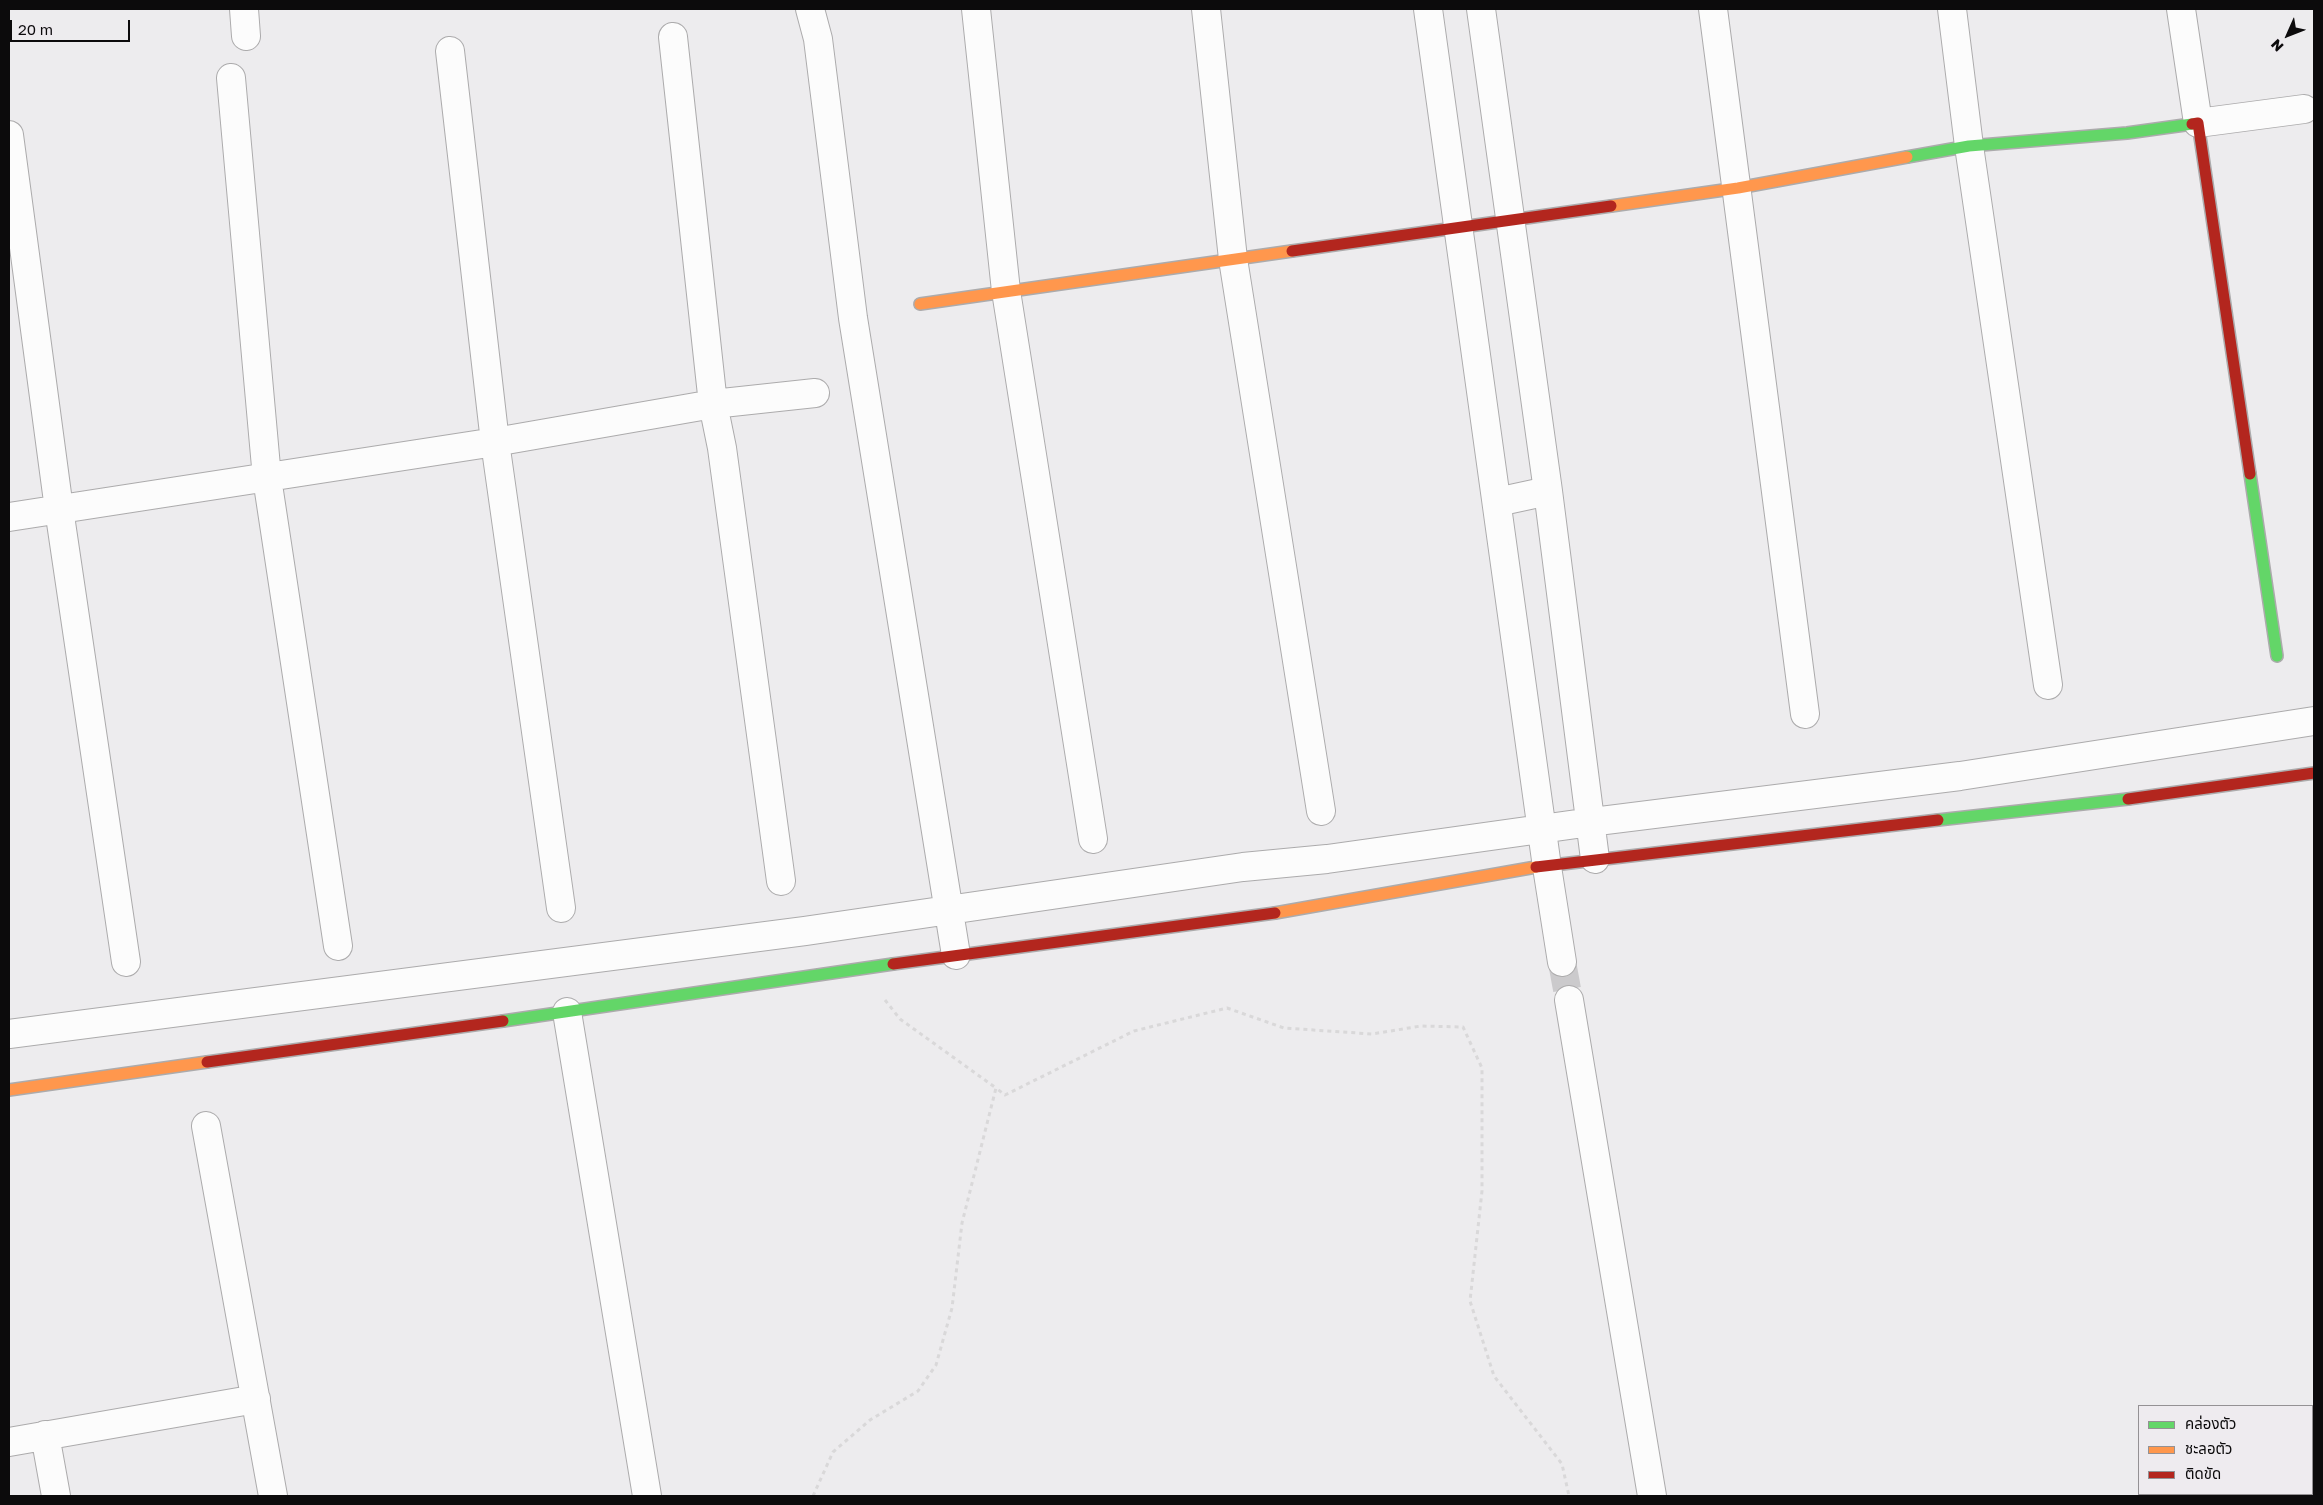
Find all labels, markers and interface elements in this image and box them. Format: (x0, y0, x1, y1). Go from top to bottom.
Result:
scale bar (12, 10, 132, 42)
north arrow (2263, 10, 2313, 60)
text: 20 m (18, 20, 53, 38)
text: N (2267, 36, 2287, 56)
legend (2138, 1405, 2313, 1495)
text: คล่องตัว (2185, 1414, 2236, 1432)
text: ชะลอตัว (2185, 1439, 2232, 1457)
text: ติดขัด (2185, 1464, 2221, 1482)

